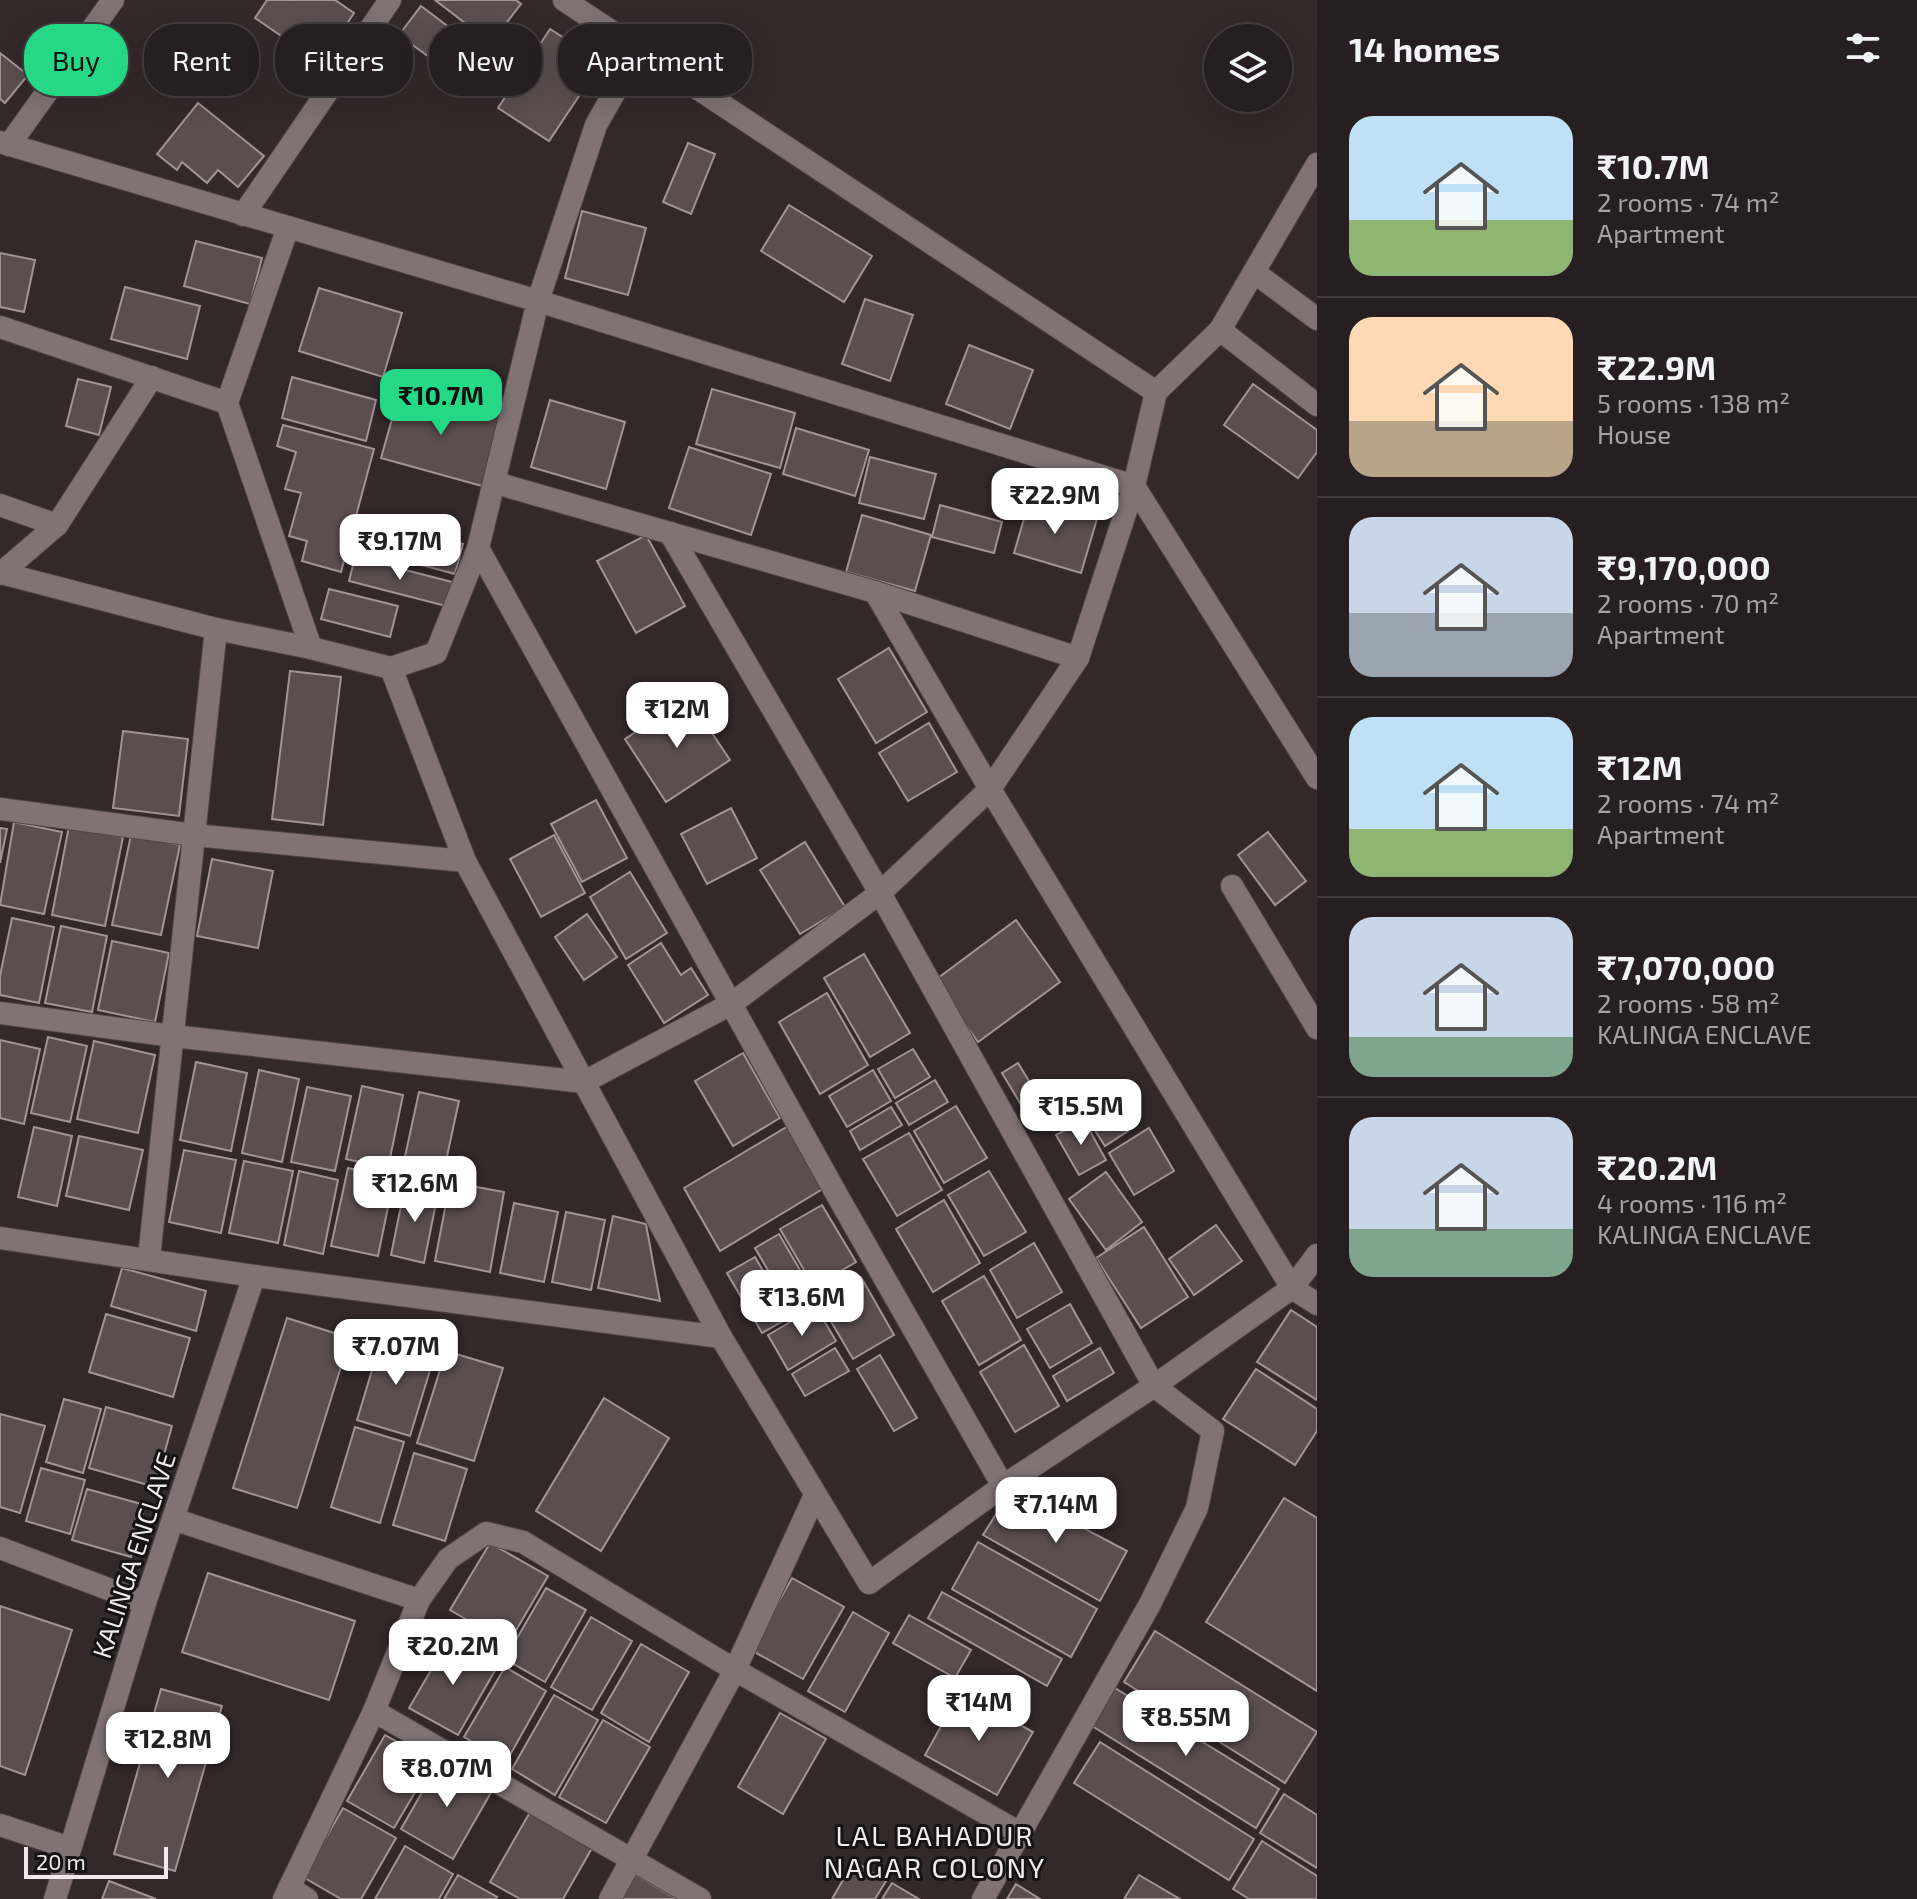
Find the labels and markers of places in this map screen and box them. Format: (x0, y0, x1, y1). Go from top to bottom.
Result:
pin: ₹10.7M (376, 369, 506, 437)
pin: ₹22.9M (990, 468, 1120, 536)
pin: ₹9.17M (335, 514, 465, 582)
pin: ₹12M (630, 682, 724, 750)
pin: ₹15.5M (1016, 1079, 1146, 1147)
pin: ₹12.6M (350, 1156, 480, 1224)
pin: ₹13.6M (737, 1270, 867, 1338)
pin: ₹7.07M (331, 1319, 461, 1387)
pin: ₹7.14M (991, 1477, 1121, 1545)
pin: ₹20.2M (388, 1619, 518, 1687)
pin: ₹14M (932, 1675, 1026, 1743)
pin: ₹8.55M (1121, 1690, 1251, 1758)
pin: ₹12.8M (103, 1712, 233, 1780)
pin: ₹8.07M (382, 1741, 512, 1809)

